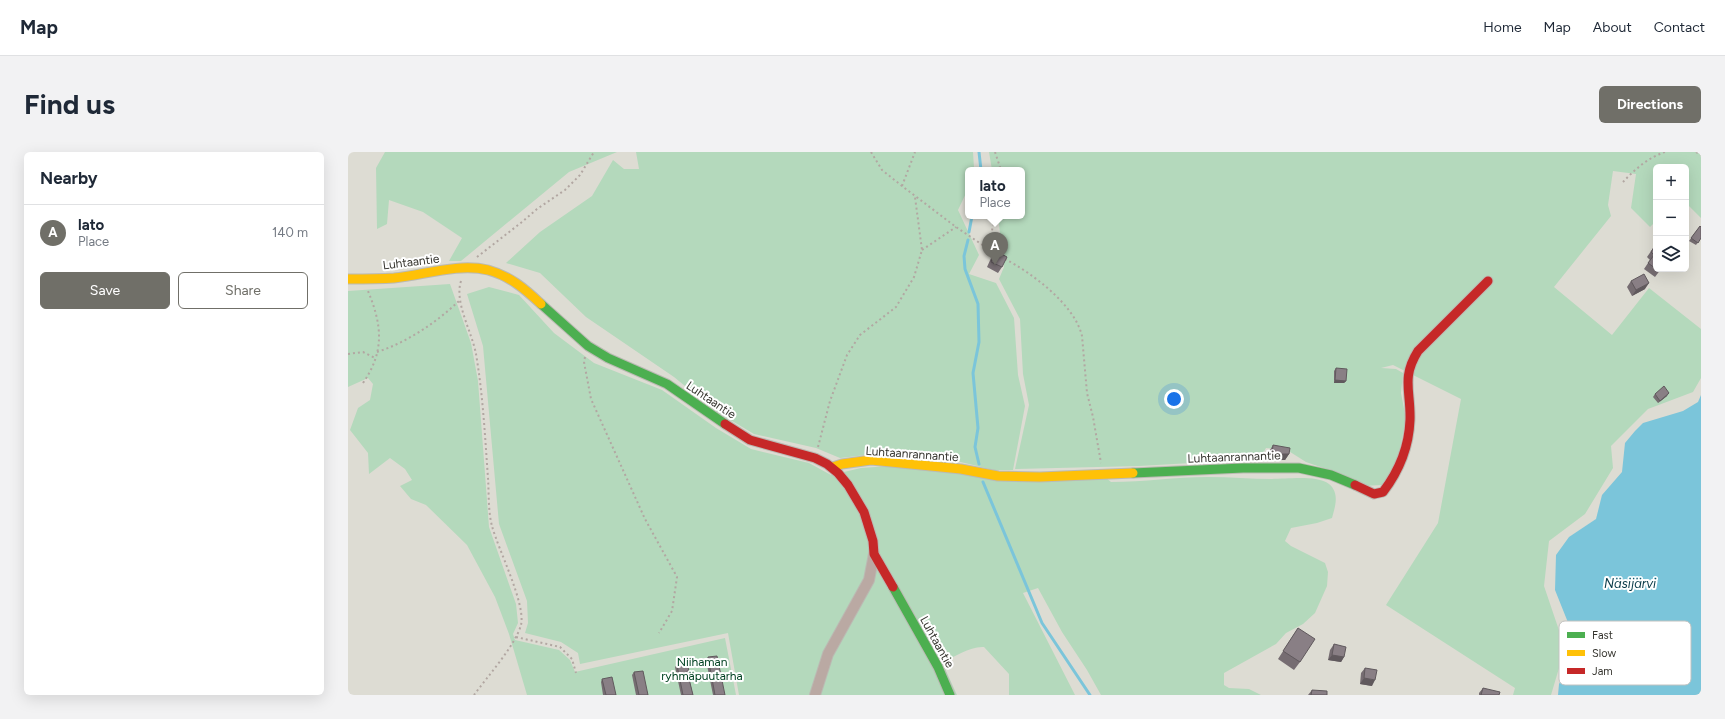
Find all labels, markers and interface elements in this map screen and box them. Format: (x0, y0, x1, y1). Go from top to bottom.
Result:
text: Map (20, 16, 58, 39)
text: Home (1483, 19, 1522, 36)
text: Map (1544, 19, 1571, 36)
text: About (1593, 19, 1632, 36)
text: Contact (1654, 19, 1705, 36)
button: Directions (1599, 86, 1701, 123)
text: Find us (24, 87, 115, 121)
map controls (1653, 164, 1689, 272)
button: + (1653, 164, 1689, 200)
popup (965, 167, 1025, 219)
text: Nearby (40, 168, 98, 188)
text: lato (979, 177, 1006, 195)
text: Place (979, 195, 1011, 210)
button: − (1653, 200, 1689, 236)
text: lato (78, 216, 104, 234)
text: A (48, 225, 58, 240)
text: 140 m (272, 225, 308, 240)
pin: A (982, 232, 1008, 265)
text: Place (78, 234, 109, 249)
button: layers (1653, 236, 1689, 272)
street label: Luhtaantie (382, 252, 441, 272)
button: Save (40, 272, 170, 309)
button: Share (178, 272, 308, 309)
street label: Luhtaantie (683, 378, 739, 422)
your location (1164, 389, 1184, 409)
street label: Luhtaanrannantie (865, 444, 959, 464)
street label: Luhtaanrannantie (1187, 448, 1281, 466)
water label: Näsijärvi (1604, 576, 1657, 591)
street label: Luhtaantie (917, 614, 957, 671)
legend (1559, 621, 1691, 685)
text: Fast (1592, 629, 1613, 642)
text: Slow (1592, 647, 1616, 660)
park label: Niihaman ryhmäpuutarha (661, 655, 743, 683)
text: Jam (1592, 665, 1613, 678)

